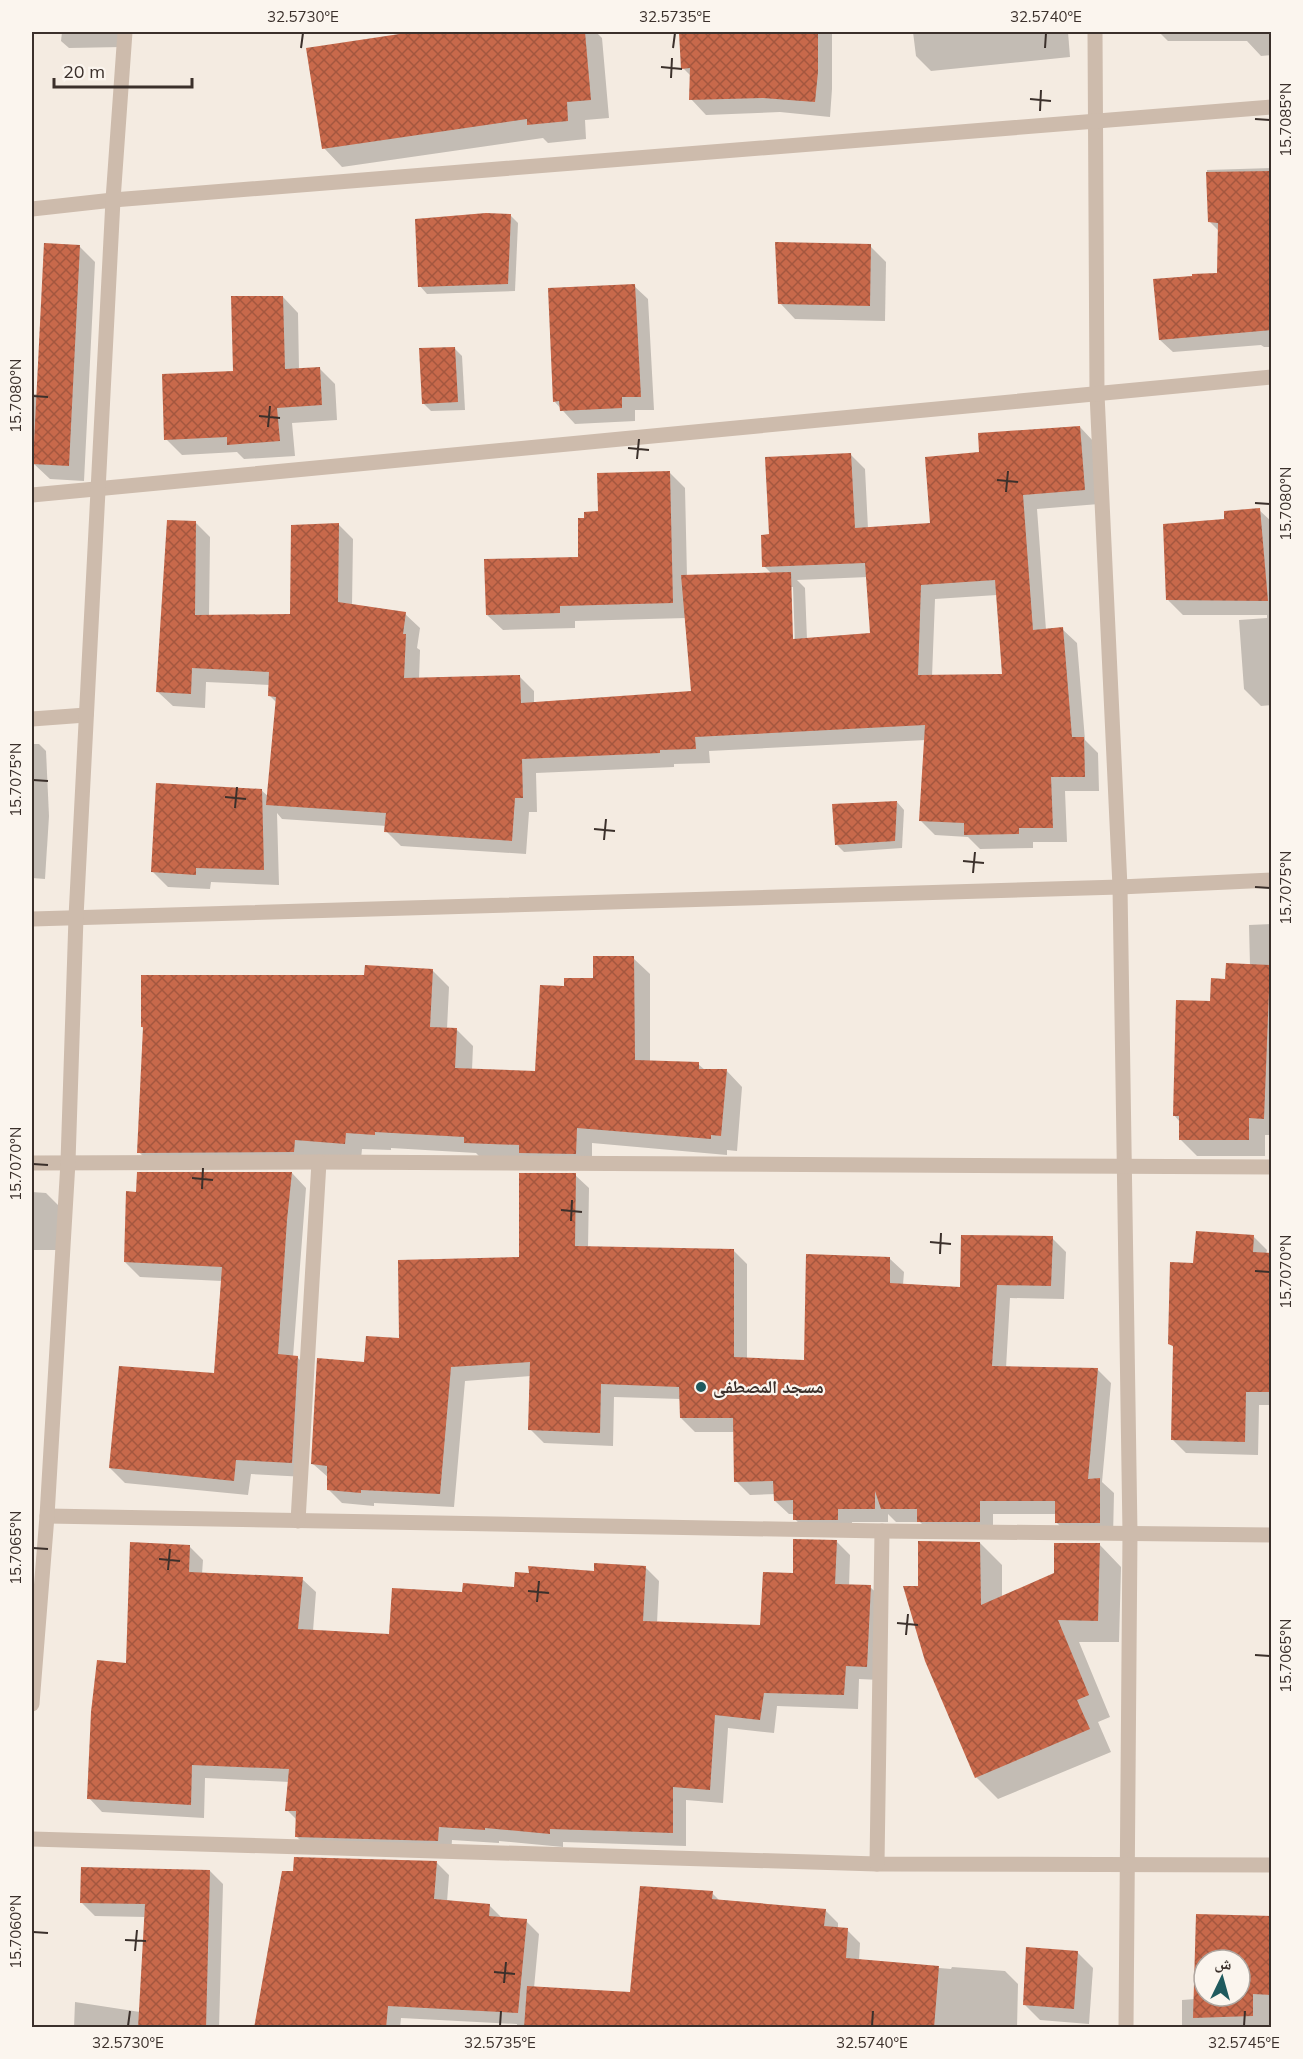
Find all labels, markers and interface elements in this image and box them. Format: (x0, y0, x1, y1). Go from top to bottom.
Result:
text: 32.5730°E (267, 7, 339, 26)
text: 32.5735°E (639, 7, 711, 26)
text: 32.5740°E (1010, 7, 1082, 26)
scale bar (54, 51, 192, 89)
text: 20 m (63, 60, 105, 83)
text: 15.7085°N (1276, 83, 1295, 157)
text: 15.7080°N (6, 359, 25, 433)
text: 15.7080°N (1276, 467, 1295, 541)
text: 15.7075°N (6, 743, 25, 817)
text: 15.7075°N (1276, 851, 1295, 925)
text: 15.7070°N (6, 1127, 25, 1201)
text: 15.7070°N (1276, 1235, 1295, 1309)
place label: مسجد المصطفى (713, 1375, 824, 1398)
marker: مسجد المصطفى (694, 1380, 708, 1394)
text: 15.7065°N (6, 1511, 25, 1585)
text: 15.7065°N (1276, 1619, 1295, 1693)
text: 15.7060°N (6, 1895, 25, 1969)
north arrow (1192, 1948, 1252, 2008)
text: ش (1214, 1952, 1233, 1974)
text: 32.5730°E (92, 2033, 164, 2052)
text: 32.5735°E (464, 2033, 536, 2052)
text: 32.5740°E (836, 2033, 908, 2052)
text: 32.5745°E (1208, 2033, 1280, 2052)

